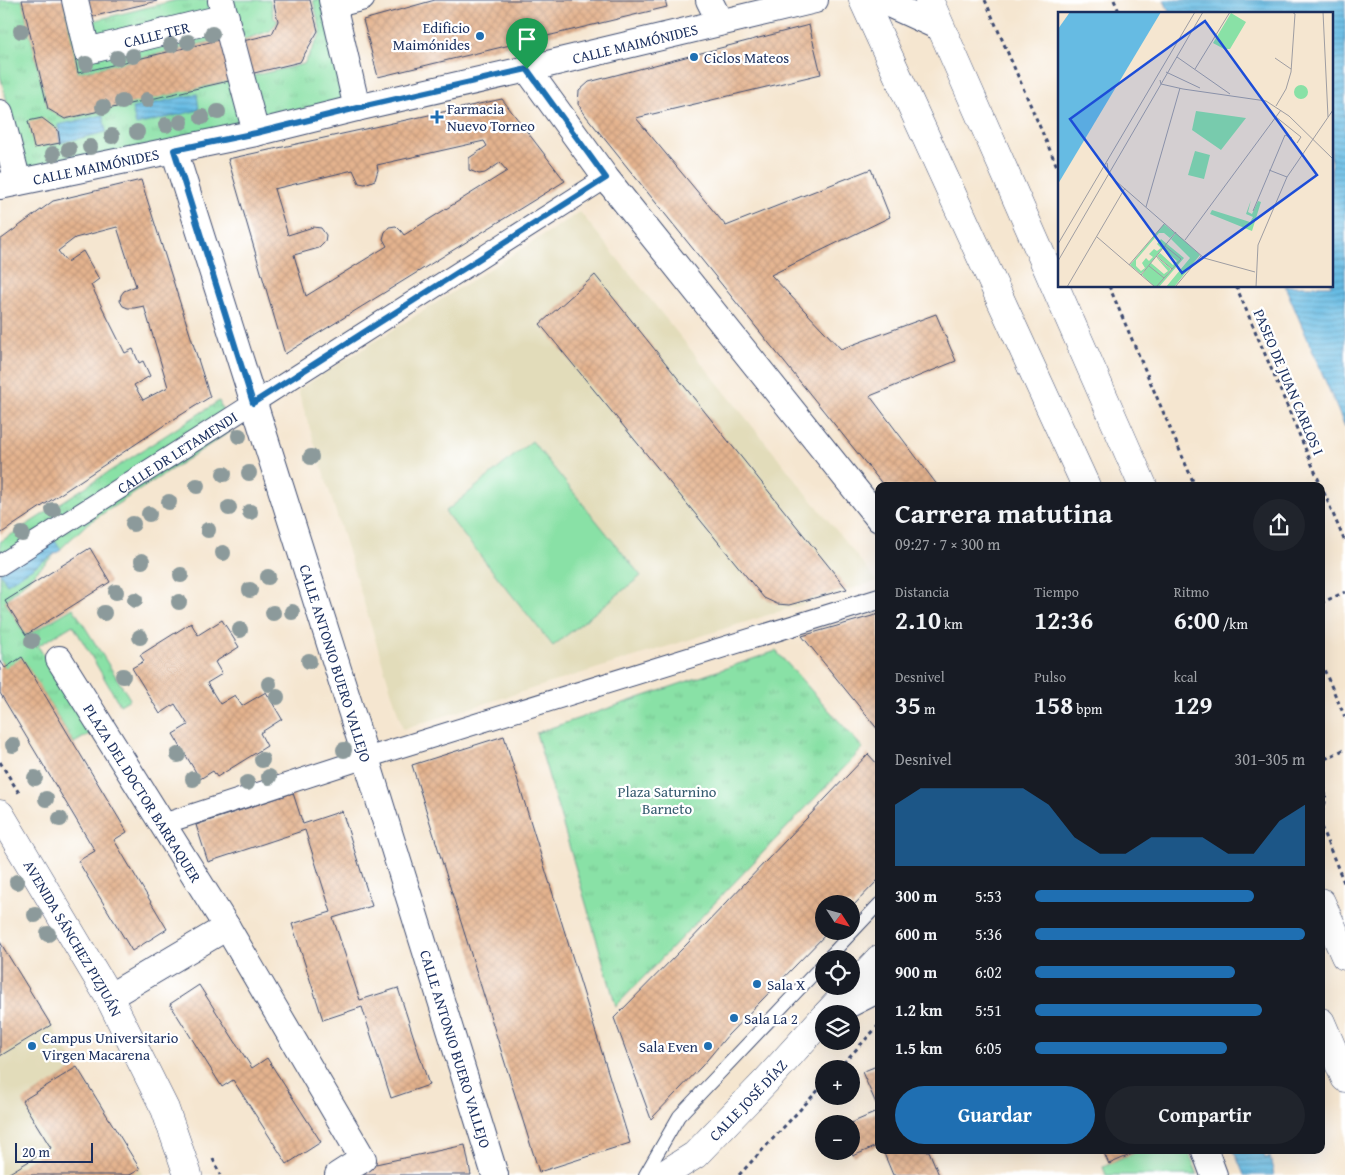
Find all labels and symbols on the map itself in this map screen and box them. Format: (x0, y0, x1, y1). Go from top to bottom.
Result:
inset map (1058, 12, 1332, 288)
street label: CALLE TER (122, 16, 192, 52)
place label: Edificio Maimónides (393, 17, 470, 55)
pin (506, 18, 548, 69)
street label: CALLE MAIMÓNIDES (570, 18, 700, 68)
marker: Edificio Maimónides (474, 30, 486, 42)
place label: Ciclos Mateos (704, 47, 789, 68)
marker: Ciclos Mateos (688, 51, 700, 63)
place label: Farmacia Nuevo Torneo (447, 98, 535, 136)
marker: Farmacia Nuevo Torneo (431, 111, 443, 123)
street label: CALLE MAIMÓNIDES (31, 143, 161, 189)
street label: PASEO DE JUAN CARLOS I (1249, 306, 1329, 458)
street label: CALLE DR LETAMENDI (113, 406, 241, 498)
street label: CALLE ANTONIO BUERO VALLEJO (295, 561, 377, 765)
street label: PLAZA DEL DOCTOR BARRAQUER (79, 700, 207, 887)
park label: Plaza Saturnino Barneto (617, 781, 717, 819)
street label: AVENIDA SÁNCHEZ PIZJUÁN (19, 856, 128, 1020)
north arrow (815, 895, 860, 940)
street label: CALLE ANTONIO BUERO VALLEJO (415, 947, 496, 1150)
place label: Sala X (767, 974, 806, 995)
marker: Sala X (751, 978, 763, 990)
place label: Sala La 2 (744, 1008, 798, 1029)
marker: Sala La 2 (728, 1012, 740, 1024)
place label: Campus Universitario Virgen Macarena (42, 1027, 179, 1065)
place label: Sala Even (639, 1036, 699, 1057)
marker: Campus Universitario Virgen Macarena (26, 1040, 38, 1052)
marker: Sala Even (702, 1040, 714, 1052)
street label: CALLE JOSÉ DÍAZ (704, 1054, 792, 1145)
scale bar (15, 1140, 92, 1163)

